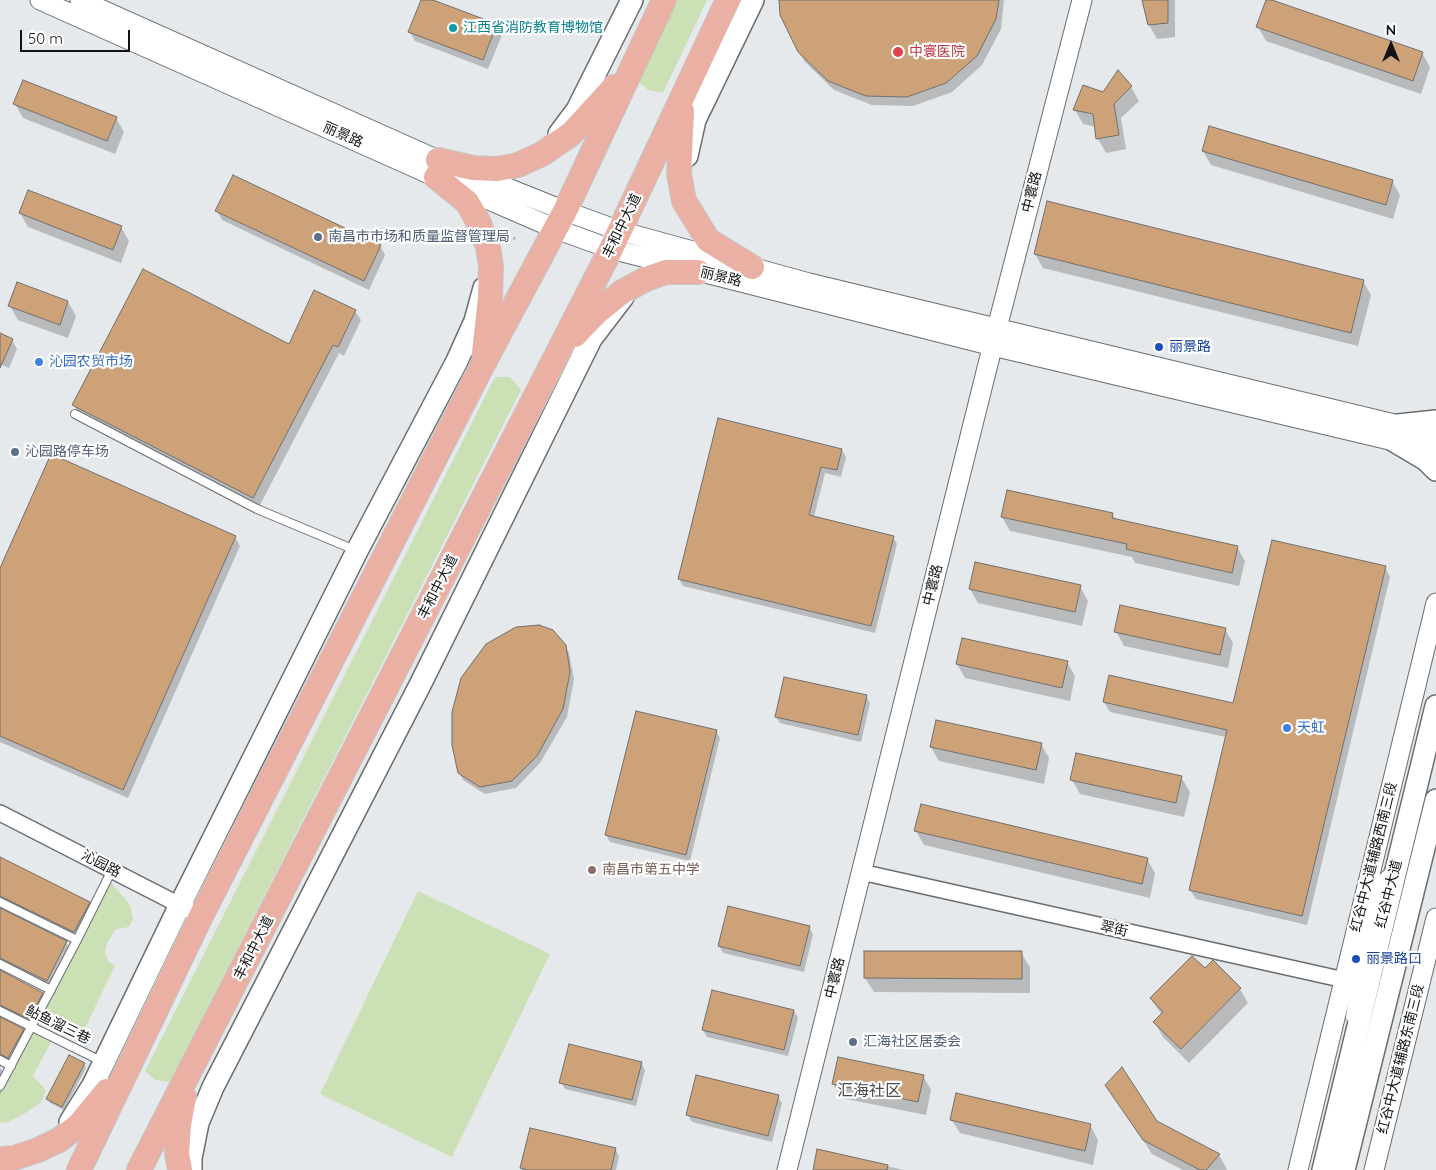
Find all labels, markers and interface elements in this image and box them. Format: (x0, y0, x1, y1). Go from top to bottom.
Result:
scale bar (22, 20, 132, 52)
place label: 江西省消防教育博物馆 (463, 20, 603, 36)
north arrow (1366, 20, 1416, 70)
text: N (1386, 21, 1396, 39)
marker: 江西省消防教育博物馆 (447, 22, 459, 34)
text: 50 m (28, 29, 63, 48)
place label: 中寰医院 (909, 44, 965, 60)
marker: 中寰医院 (891, 45, 905, 59)
street label: 丽景路 (320, 119, 366, 151)
street label: 中寰路 (1019, 170, 1045, 214)
street label: 丰和中大道 (599, 191, 645, 261)
place label: 南昌市市场和质量监督管理局 (328, 229, 510, 245)
marker: 南昌市市场和质量监督管理局 (312, 231, 324, 243)
street label: 丽景路 (699, 264, 743, 290)
place label: 丽景路 (1169, 339, 1211, 355)
marker: 丽景路 (1153, 341, 1165, 353)
place label: 沁园农贸市场 (49, 354, 133, 370)
marker: 沁园农贸市场 (33, 356, 45, 368)
place label: 沁园路停车场 (25, 444, 109, 460)
marker: 沁园路停车场 (9, 446, 21, 458)
street label: 丰和中大道 (415, 552, 461, 622)
street label: 中寰路 (920, 563, 946, 607)
place label: 天虹 (1297, 720, 1325, 736)
marker: 天虹 (1281, 722, 1293, 734)
street label: 红谷中大道辅路西南三段 (1347, 780, 1401, 934)
street label: 沁园路 (78, 847, 124, 881)
street label: 红谷中大道 (1372, 858, 1406, 930)
place label: 南昌市第五中学 (602, 862, 700, 878)
marker: 南昌市第五中学 (586, 864, 598, 876)
street label: 丰和中大道 (231, 913, 277, 983)
street label: 翠街 (1098, 918, 1130, 940)
place label: 丽景路口 (1366, 951, 1422, 967)
marker: 丽景路口 (1350, 953, 1362, 965)
street label: 中寰路 (822, 956, 848, 1000)
street label: 红谷中大道辅路东南三段 (1374, 982, 1428, 1136)
street label: 鲇鱼溜三巷 (23, 1002, 93, 1048)
place label: 汇海社区居委会 (863, 1034, 961, 1050)
marker: 汇海社区居委会 (847, 1036, 859, 1048)
district label: 汇海社区 (837, 1081, 901, 1101)

